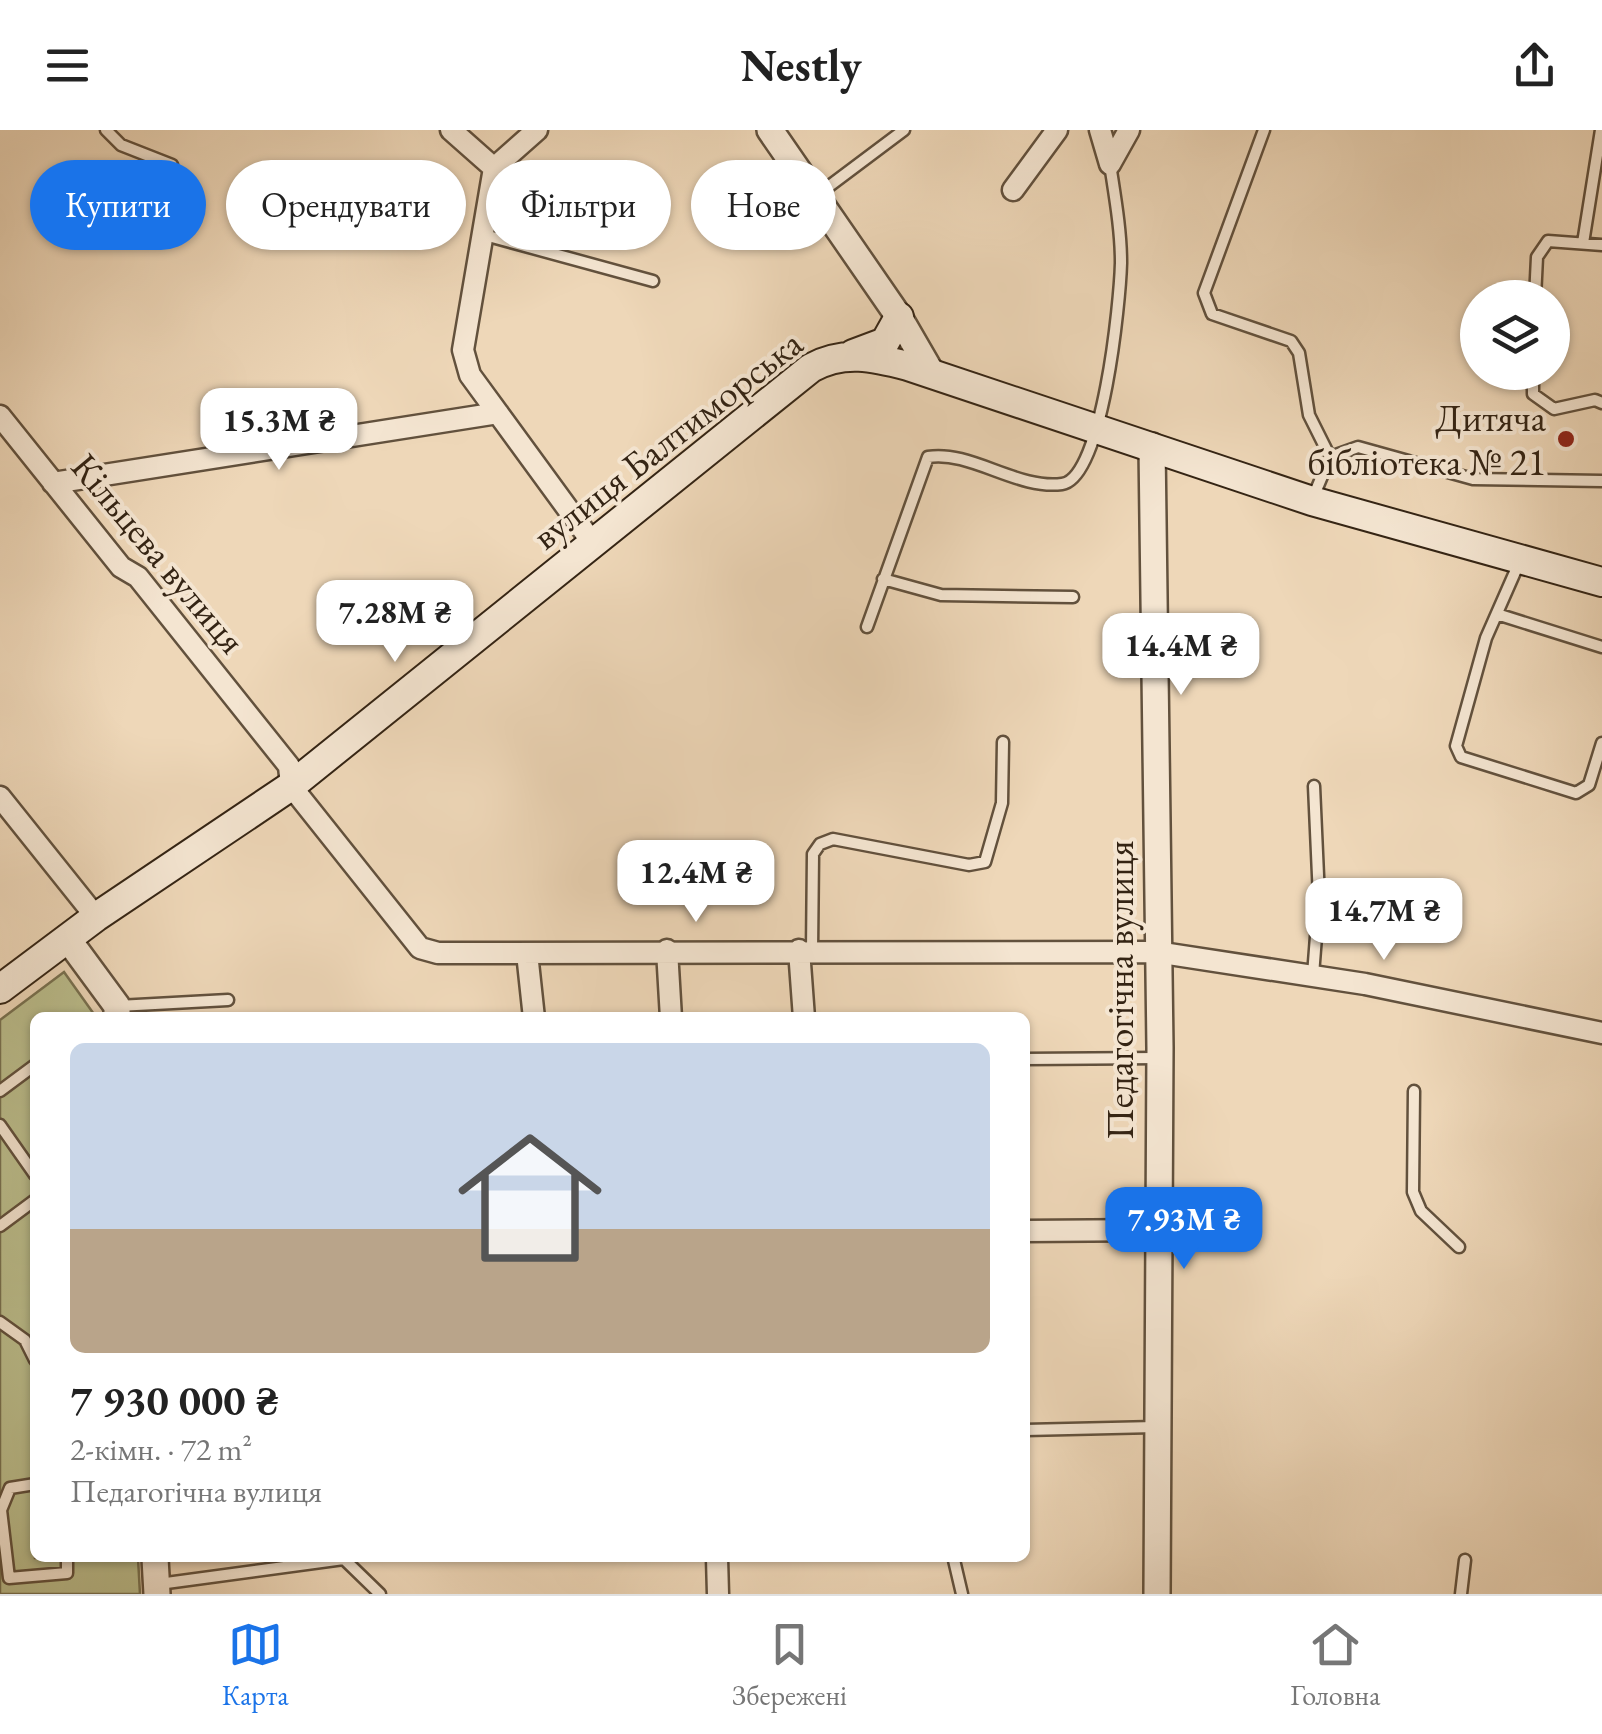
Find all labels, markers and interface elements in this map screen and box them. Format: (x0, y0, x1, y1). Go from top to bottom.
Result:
text: Nestly (740, 36, 862, 94)
icon: menu (40, 38, 95, 93)
icon: share (1507, 38, 1562, 93)
chip: Купити (30, 160, 206, 250)
chip: Орендувати (226, 160, 466, 250)
chip: Фільтри (486, 160, 671, 250)
chip: Нове (691, 160, 836, 250)
map controls (1460, 280, 1570, 390)
button: layers (1460, 280, 1570, 390)
street label: вулиця Балтиморська (522, 318, 813, 560)
pin: 15.3M ₴ (187, 388, 371, 473)
place label: Дитяча бібліотека № 21 (1308, 393, 1547, 486)
text: 15.3M ₴ (222, 399, 336, 441)
marker: Дитяча бібліотека № 21 (1555, 428, 1577, 450)
street label: Кільцева вулиця (61, 443, 257, 663)
pin: 7.28M ₴ (303, 580, 487, 665)
text: 7.28M ₴ (338, 591, 452, 633)
pin: 14.4M ₴ (1089, 613, 1273, 698)
text: 14.4M ₴ (1124, 624, 1238, 666)
pin: 12.4M ₴ (604, 840, 788, 925)
street label: Педагогічна вулиця (1095, 840, 1144, 1140)
text: 12.4M ₴ (639, 851, 753, 893)
pin: 14.7M ₴ (1292, 878, 1476, 963)
text: 14.7M ₴ (1327, 889, 1441, 931)
icon: home (440, 1108, 620, 1288)
pin: 7.93M ₴ (1092, 1187, 1276, 1272)
text: 7.93M ₴ (1127, 1198, 1241, 1240)
text: 7 930 000 ₴ (70, 1373, 279, 1428)
text: 2-кімн. · 72 m² (70, 1428, 252, 1470)
text: Педагогічна вулиця (70, 1470, 322, 1512)
tab: Карта (222, 1617, 289, 1713)
tab: Збережені (732, 1617, 847, 1713)
tab: Головна (1290, 1617, 1380, 1713)

